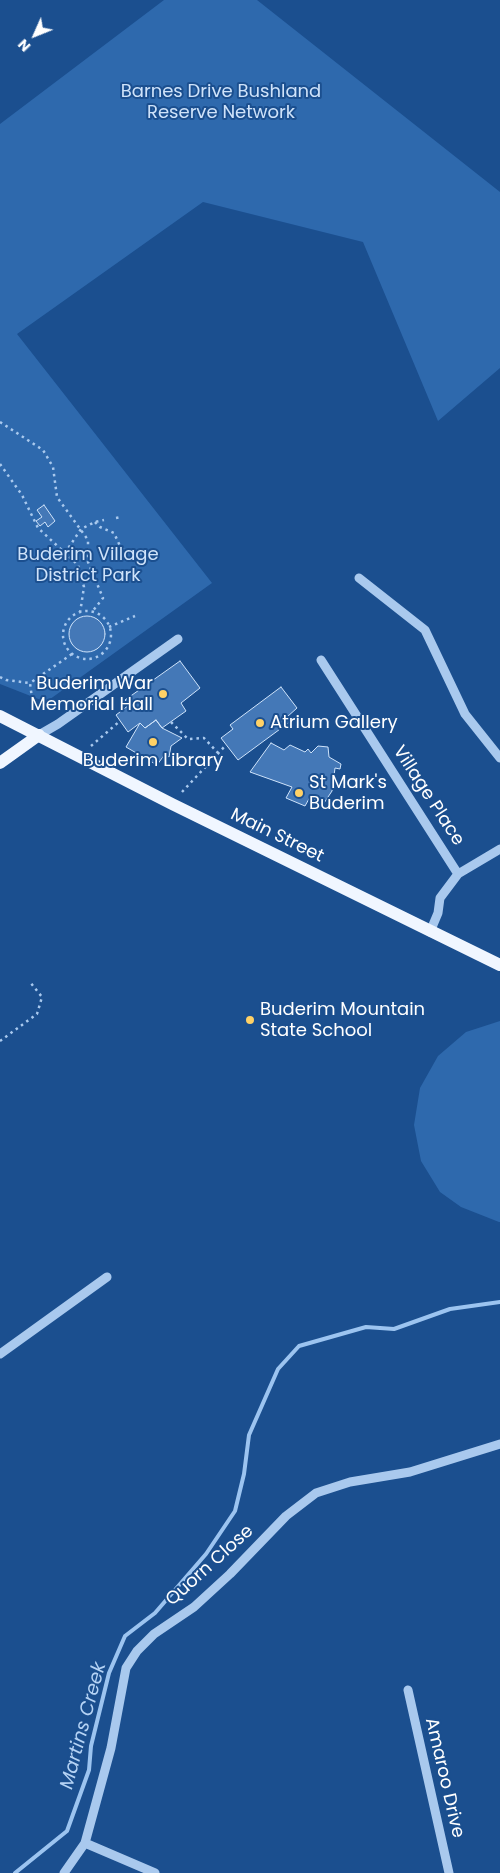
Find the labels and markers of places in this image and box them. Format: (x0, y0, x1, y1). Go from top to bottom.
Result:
place label: Buderim War Memorial Hall (30, 673, 153, 716)
marker: Buderim War Memorial Hall (157, 688, 169, 700)
place label: Atrium Gallery (270, 712, 398, 734)
marker: Atrium Gallery (254, 717, 266, 729)
marker: Buderim Library (147, 736, 159, 748)
place label: Buderim Library (83, 750, 223, 772)
place label: St Mark's Buderim (309, 772, 387, 814)
marker: St Mark's Buderim (293, 787, 305, 799)
place label: Buderim Mountain State School (260, 999, 425, 1042)
marker: Buderim Mountain State School (244, 1014, 256, 1026)

